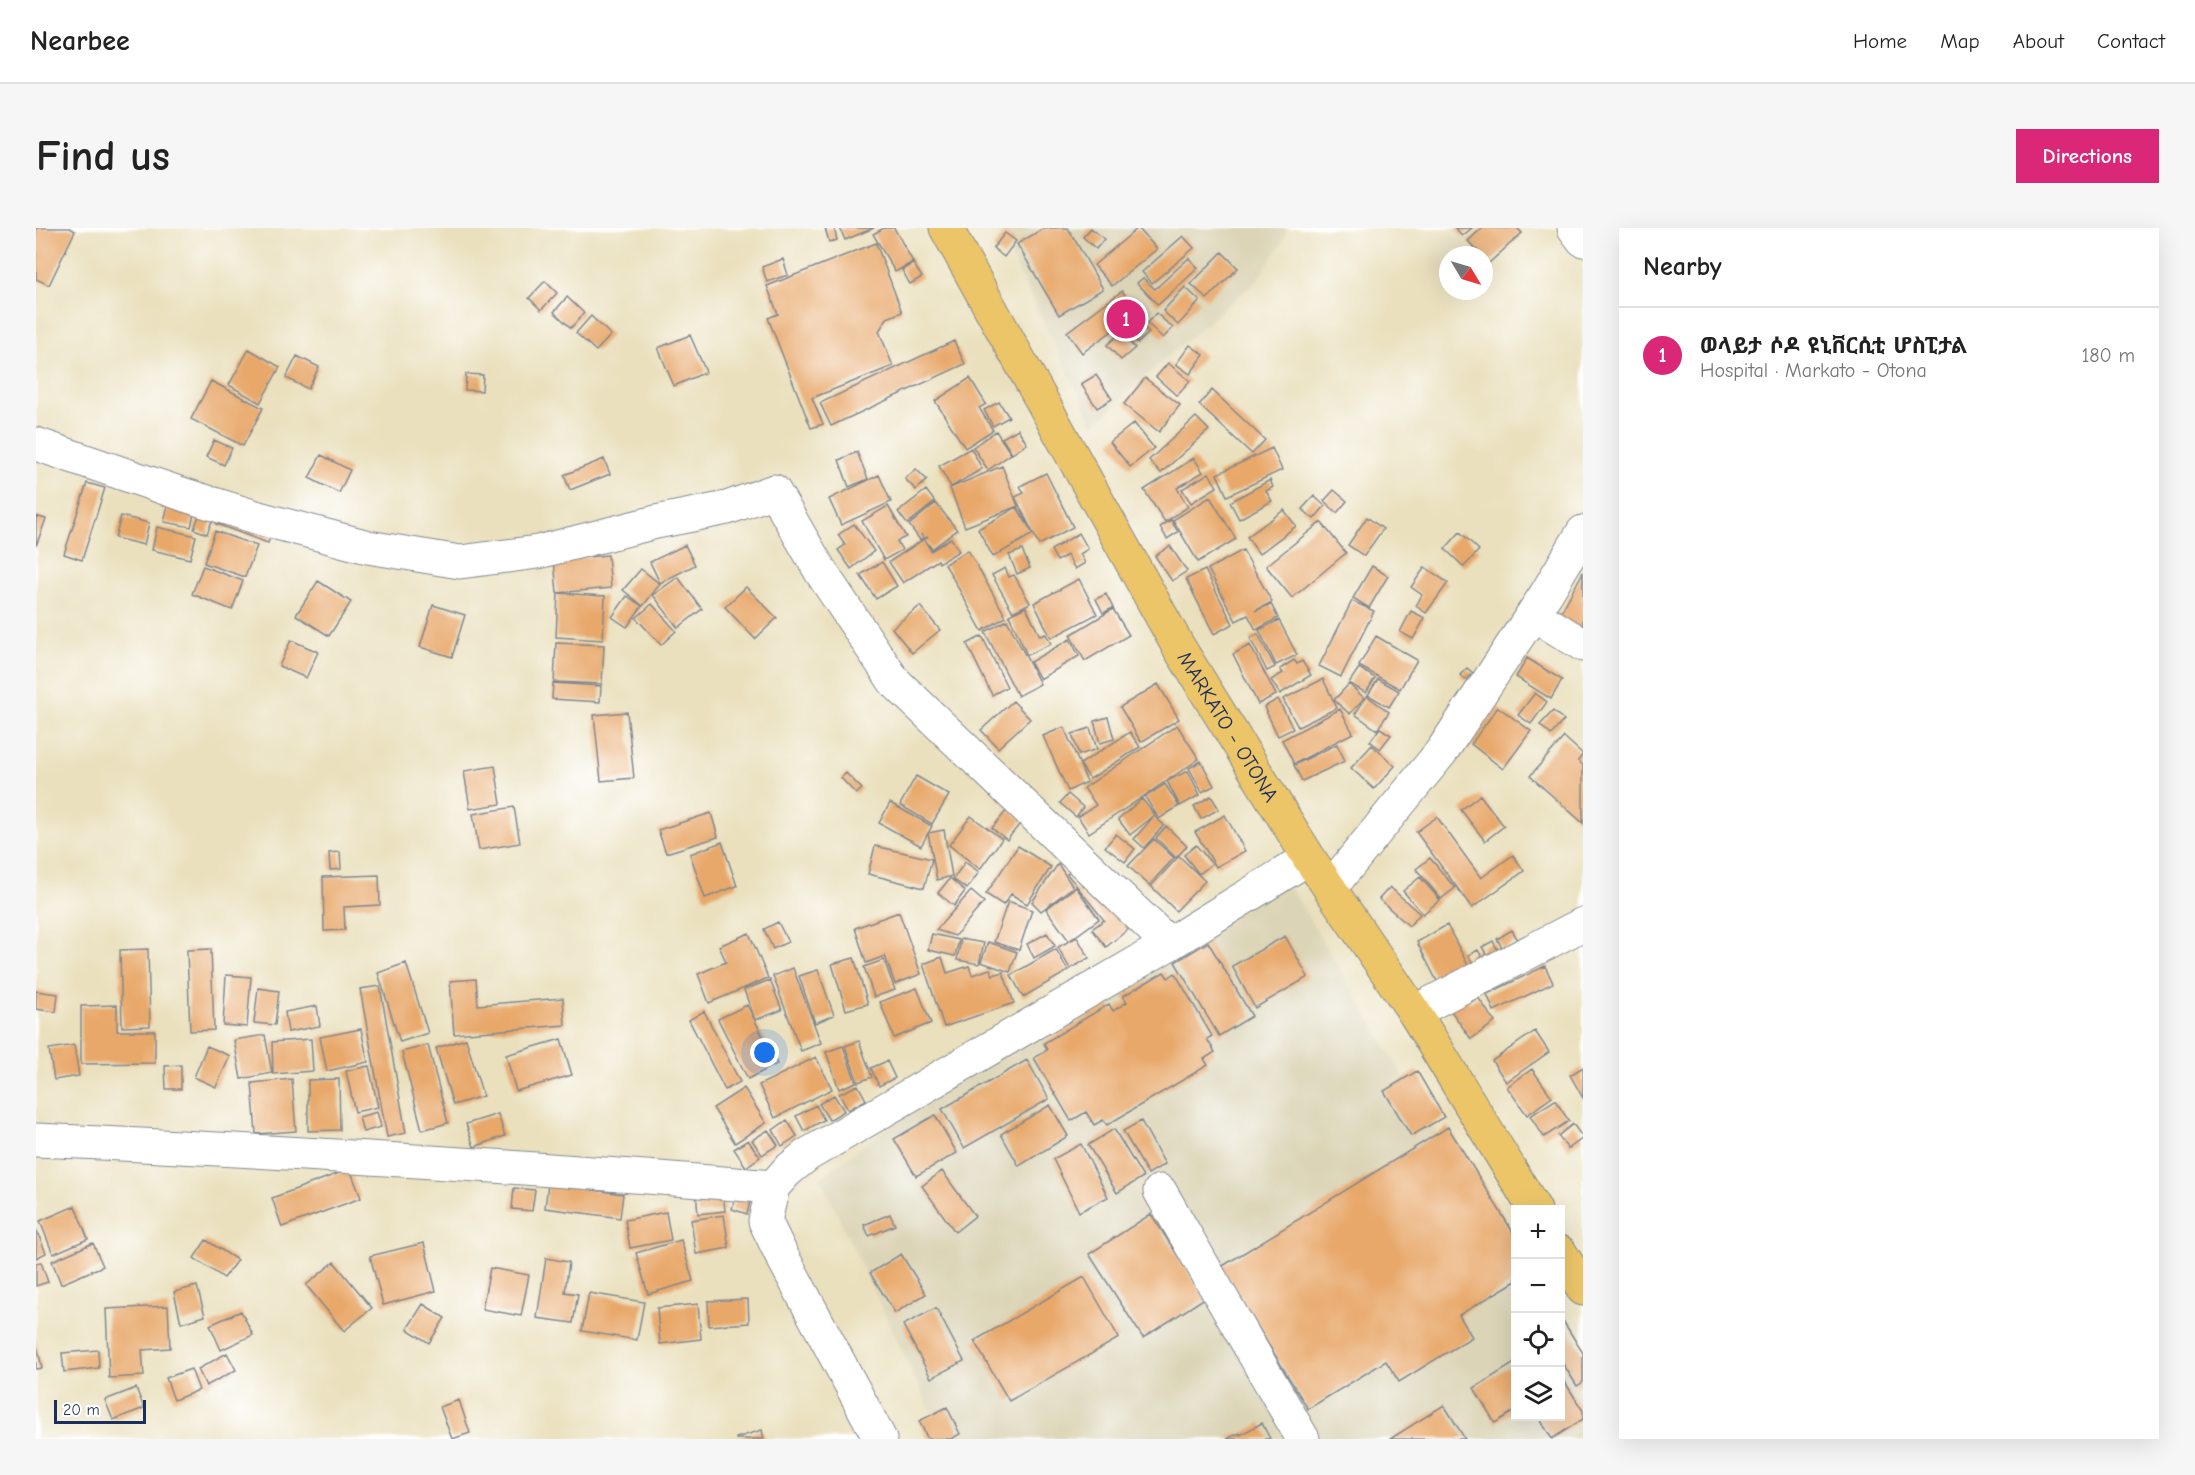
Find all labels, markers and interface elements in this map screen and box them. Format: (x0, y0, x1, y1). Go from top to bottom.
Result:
text: Nearbee (30, 25, 130, 57)
text: Home (1853, 29, 1907, 53)
text: Map (1940, 29, 1980, 53)
text: About (2013, 29, 2064, 53)
text: Contact (2097, 29, 2165, 53)
button: Directions (2016, 129, 2159, 183)
text: Find us (36, 132, 170, 181)
north arrow (1439, 246, 1493, 300)
text: Nearby (1643, 252, 1722, 282)
pin: 1 (1106, 296, 1146, 341)
text: ወላይታ ሶዶ ዩኒቨርሲቲ ሆስፒታል (1700, 333, 1967, 359)
text: 1 (1659, 344, 1666, 367)
text: 180 m (2081, 344, 2135, 367)
text: Hospital · Markato - Otona (1700, 359, 1927, 382)
street label: MARKATO - OTONA (1172, 647, 1283, 806)
your location (750, 1038, 779, 1067)
map controls (1511, 1205, 1565, 1421)
button: + (1511, 1205, 1565, 1259)
button: − (1511, 1259, 1565, 1313)
button: locate (1511, 1313, 1565, 1367)
button: layers (1511, 1367, 1565, 1421)
scale bar (54, 1397, 146, 1424)
text: 20 m (63, 1401, 100, 1419)

